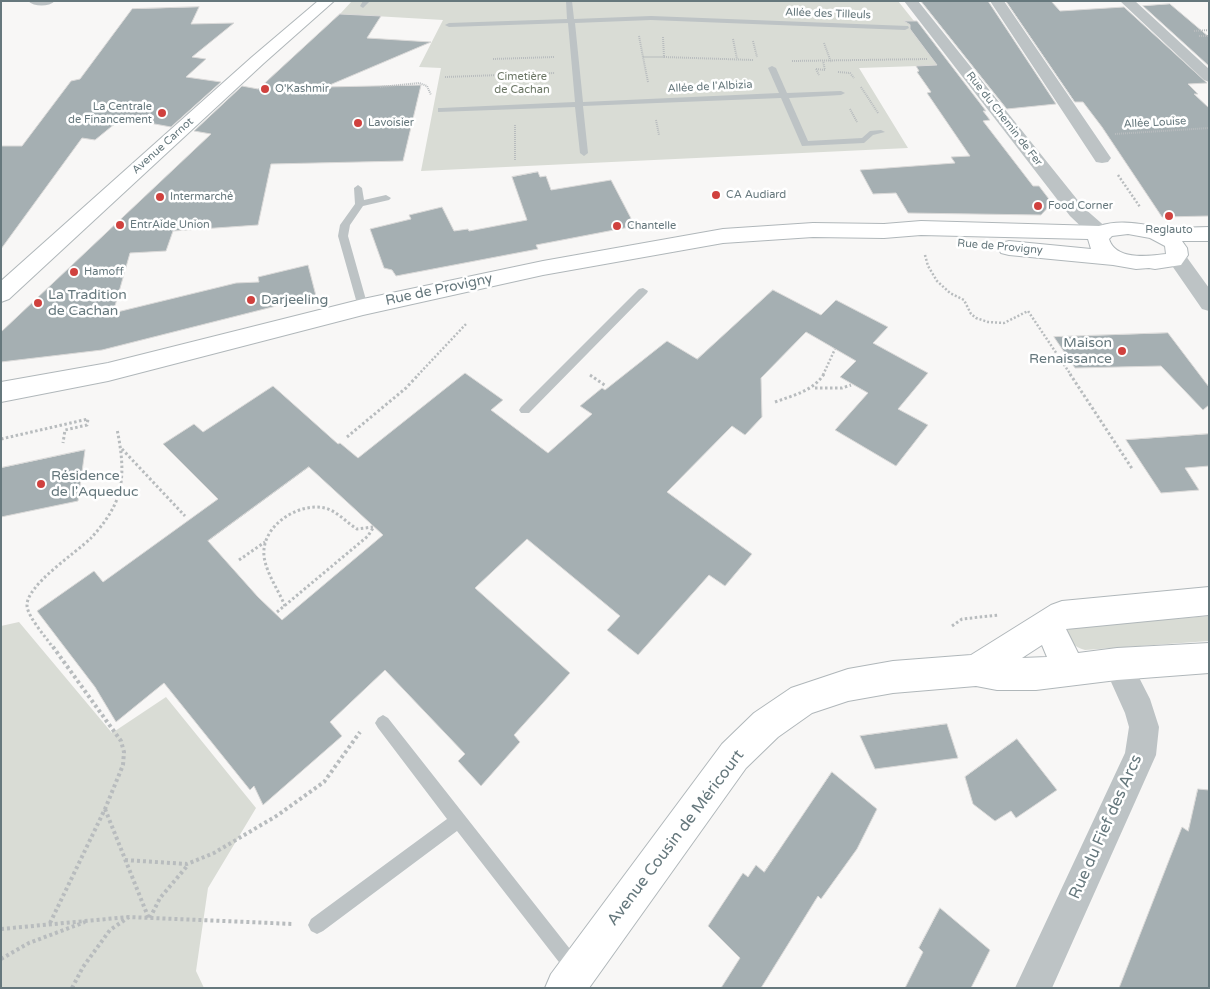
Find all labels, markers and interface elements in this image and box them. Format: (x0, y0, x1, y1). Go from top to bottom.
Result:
street label: Allée des Tilleuls (785, 6, 871, 22)
street label: Rue du Chemin de Fer (963, 69, 1045, 169)
park label: Cimetière de Cachan (494, 70, 550, 96)
street label: Allée de l'Albizia (667, 78, 753, 96)
place label: O'Kashmir (275, 82, 329, 96)
marker: O'Kashmir (259, 83, 271, 95)
place label: La Centrale de Financement (68, 100, 152, 126)
marker: La Centrale de Financement (156, 107, 168, 119)
street label: Avenue Carnot (130, 115, 196, 177)
street label: Allée Louise (1123, 115, 1187, 131)
place label: Lavoisier (368, 116, 414, 130)
marker: Lavoisier (352, 117, 364, 129)
place label: CA Audiard (726, 188, 786, 202)
marker: CA Audiard (710, 189, 722, 201)
place label: Intermarché (170, 190, 233, 204)
marker: Intermarché (154, 191, 166, 203)
place label: Food Corner (1048, 199, 1113, 213)
marker: Food Corner (1032, 200, 1044, 212)
marker: Reglauto (1163, 210, 1175, 222)
place label: EntrAide Union (130, 218, 210, 232)
marker: EntrAide Union (114, 219, 126, 231)
place label: Chantelle (627, 219, 676, 233)
marker: Chantelle (611, 220, 623, 232)
place label: Reglauto (1145, 223, 1193, 237)
street label: Rue de Provigny (957, 237, 1043, 257)
place label: Hamoff (84, 265, 124, 279)
marker: Hamoff (68, 266, 80, 278)
street label: Rue de Provigny (384, 270, 494, 310)
place label: La Tradition de Cachan (48, 287, 127, 320)
place label: Darjeeling (261, 292, 328, 308)
marker: Darjeeling (245, 294, 257, 306)
marker: La Tradition de Cachan (32, 297, 44, 309)
place label: Maison Renaissance (1029, 335, 1112, 368)
marker: Maison Renaissance (1116, 345, 1128, 357)
place label: Résidence de l'Aqueduc (51, 468, 138, 501)
marker: Résidence de l'Aqueduc (35, 478, 47, 490)
street label: Avenue Cousin de Méricourt (604, 746, 748, 930)
street label: Rue du Fief des Arcs (1065, 752, 1147, 902)

